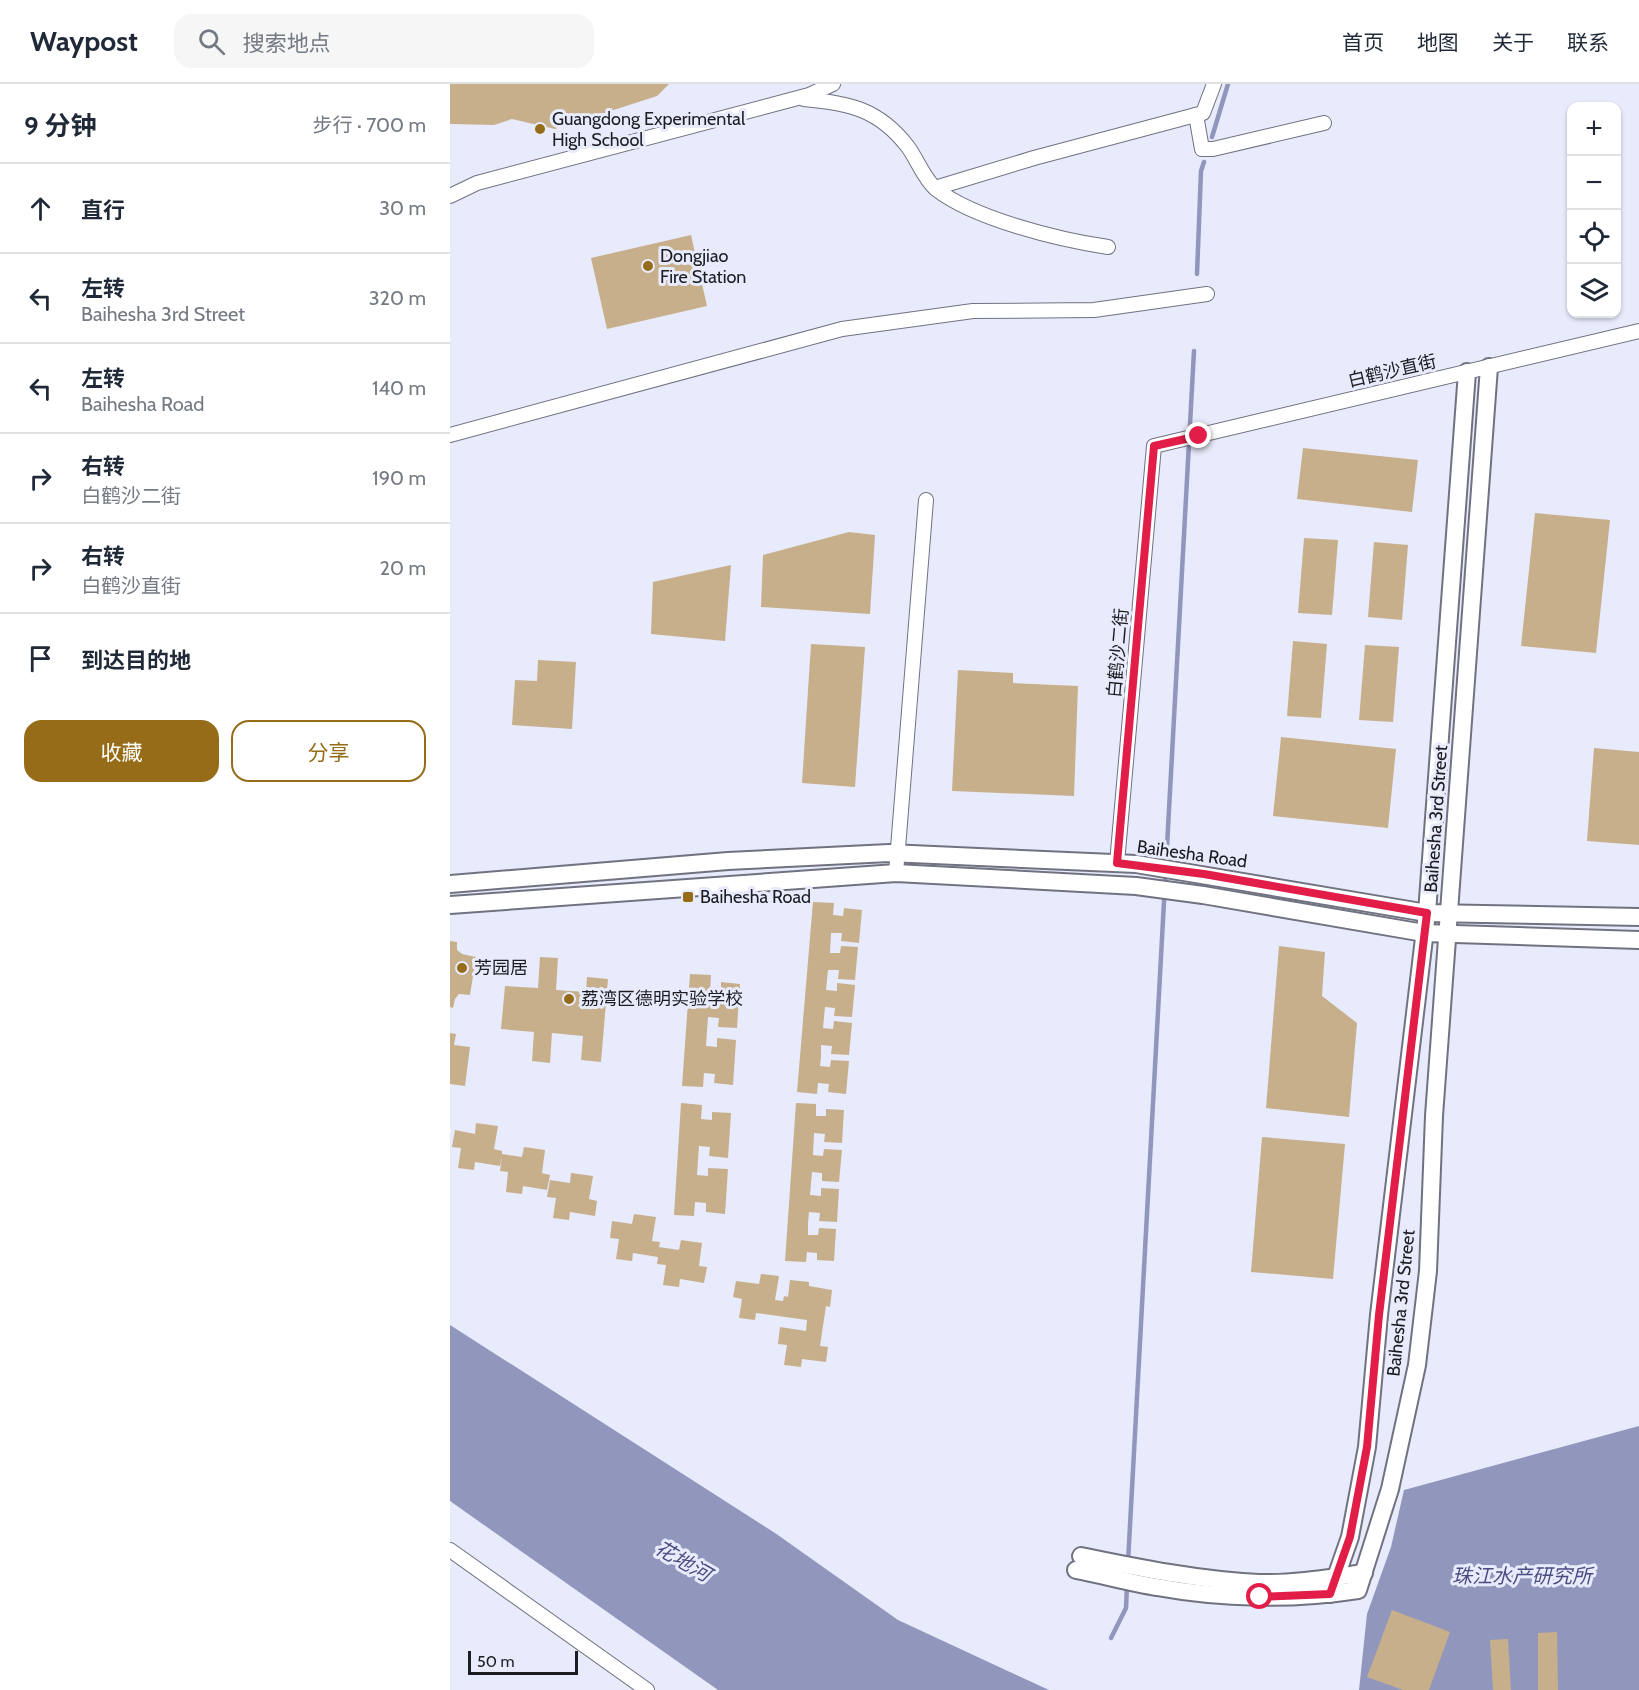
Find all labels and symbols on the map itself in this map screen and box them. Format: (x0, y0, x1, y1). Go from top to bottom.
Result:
place label: Guangdong Experimental High School (552, 108, 746, 151)
marker: Guangdong Experimental High School (533, 122, 547, 136)
place label: Dongjiao Fire Station (660, 245, 746, 288)
marker: Dongjiao Fire Station (641, 259, 655, 273)
street label: 白鹤沙直街 (1346, 350, 1438, 392)
route end (1185, 422, 1211, 448)
street label: 白鹤沙二街 (1103, 607, 1133, 699)
street label: Baihesha 3rd Street (1420, 745, 1452, 893)
street label: Baihesha Road (1135, 835, 1249, 873)
place label: Baihesha Road (700, 886, 811, 908)
marker: Baihesha Road (681, 890, 695, 904)
place label: 芳园居 (474, 957, 528, 979)
marker: 芳园居 (455, 961, 469, 975)
place label: 荔湾区德明实验学校 (581, 988, 743, 1010)
marker: 荔湾区德明实验学校 (562, 992, 576, 1006)
street label: Baihesha 3rd Street (1382, 1228, 1420, 1378)
water label: 花地河 (651, 1536, 718, 1588)
water label: 珠江水产研究所 (1452, 1564, 1595, 1588)
route start (1246, 1583, 1272, 1609)
scale bar (468, 1648, 578, 1676)

